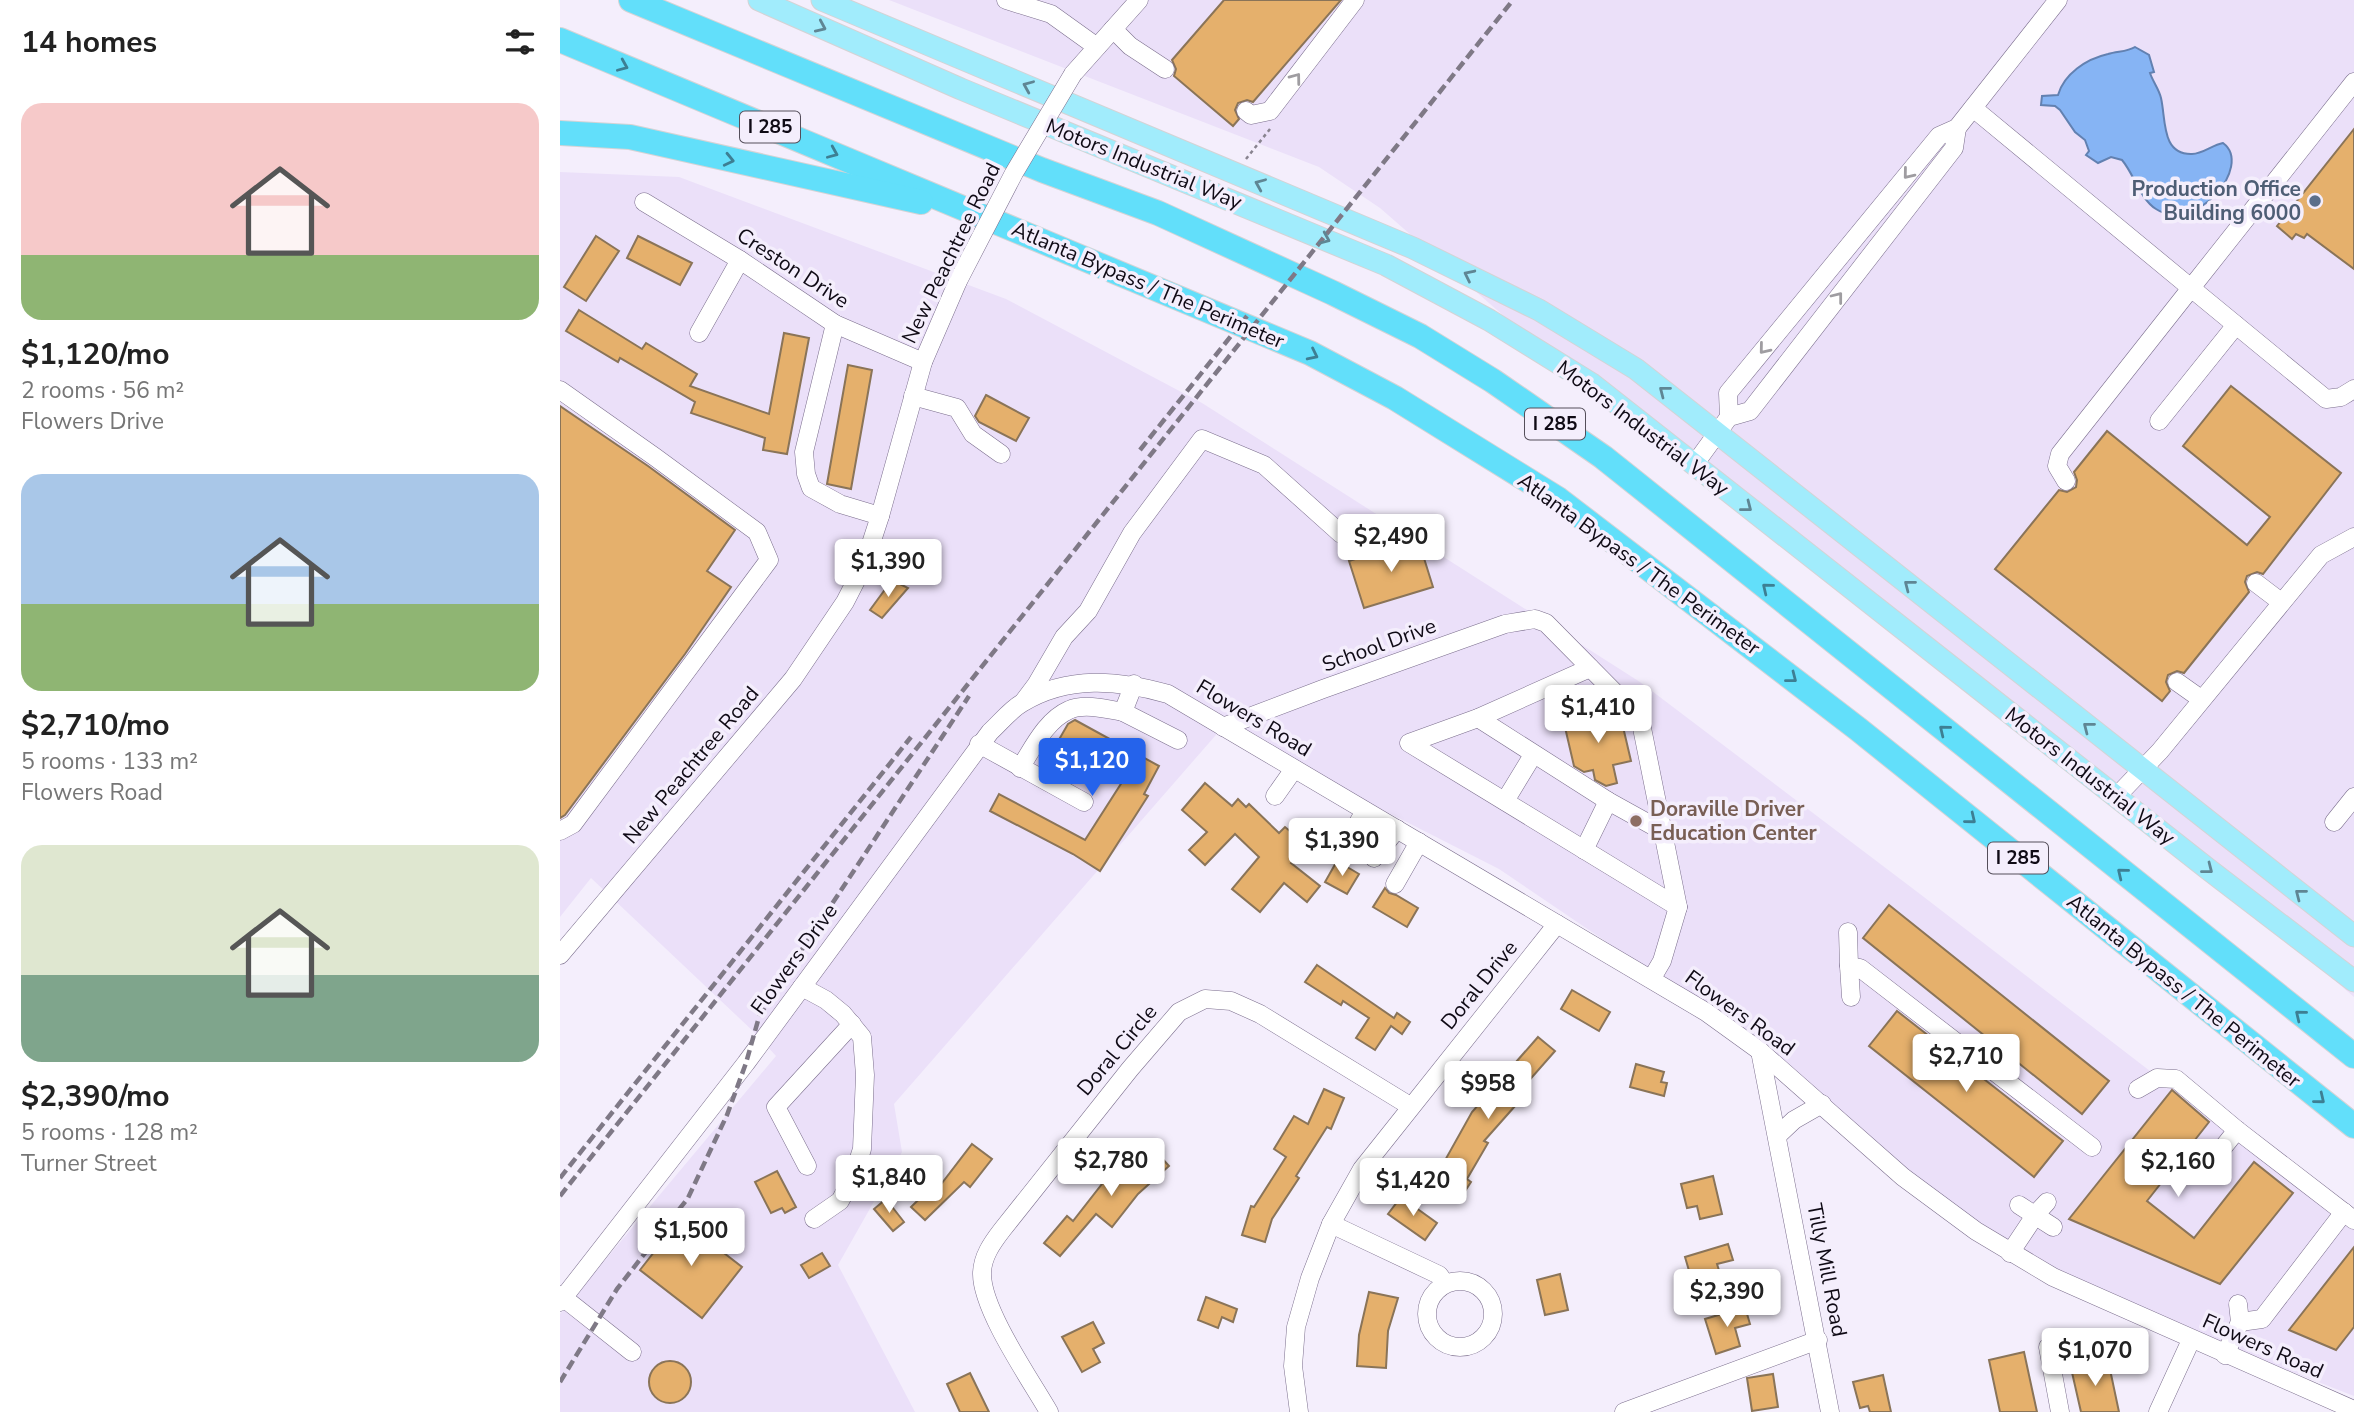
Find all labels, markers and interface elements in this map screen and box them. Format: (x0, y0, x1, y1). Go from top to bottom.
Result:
one-way arrow (815, 19, 827, 33)
text: 14 homes (21, 22, 157, 63)
icon: filters (501, 23, 539, 61)
one-way arrow (616, 58, 628, 72)
one-way arrow (1288, 73, 1301, 85)
one-way arrow (1023, 81, 1035, 95)
road number: I 285 (740, 111, 800, 142)
street label: Motors Industrial Way (1042, 112, 1246, 216)
one-way arrow (826, 145, 838, 159)
icon: home (217, 148, 343, 274)
one-way arrow (723, 151, 735, 166)
street label: New Peachtree Road (895, 158, 1007, 348)
one-way arrow (1904, 166, 1917, 178)
place label: Production Office Building 6000 (2132, 175, 2301, 227)
one-way arrow (1255, 178, 1268, 192)
marker: Production Office Building 6000 (2307, 193, 2323, 209)
street label: Atlanta Bypass / The Perimeter (1007, 215, 1289, 355)
street label: Creston Drive (731, 221, 855, 315)
one-way arrow (1318, 231, 1330, 245)
one-way arrow (1464, 270, 1476, 284)
one-way arrow (1830, 292, 1843, 304)
text: $1,120/mo (21, 334, 170, 375)
one-way arrow (1760, 341, 1772, 354)
one-way arrow (1306, 347, 1318, 361)
street label: Motors Industrial Way (1551, 354, 1735, 502)
text: 2 rooms · 56 m² (21, 375, 184, 406)
one-way arrow (1659, 387, 1671, 400)
text: Flowers Drive (21, 406, 164, 437)
road number: I 285 (1525, 408, 1585, 440)
street label: Atlanta Bypass / The Perimeter (1512, 466, 1766, 662)
one-way arrow (1740, 498, 1752, 511)
pin: $2,490 (1334, 514, 1448, 574)
icon: home (217, 519, 343, 645)
text: $2,490 (1354, 521, 1428, 552)
pin: $1,390 (831, 540, 945, 599)
text: $1,390 (851, 546, 925, 577)
one-way arrow (1905, 581, 1917, 594)
one-way arrow (1762, 584, 1774, 597)
street label: School Drive (1318, 611, 1440, 679)
one-way arrow (1785, 670, 1797, 683)
street label: Flowers Road (1191, 673, 1317, 763)
street label: New Peachtree Road (617, 680, 765, 850)
pin: $1,410 (1541, 686, 1655, 745)
text: $1,410 (1561, 692, 1635, 723)
street label: Motors Industrial Way (1999, 701, 2181, 851)
text: $2,710/mo (21, 705, 170, 746)
one-way arrow (2083, 722, 2095, 735)
one-way arrow (1940, 726, 1952, 739)
pin: $1,120 (1035, 738, 1149, 798)
text: $1,120 (1055, 745, 1129, 776)
text: 5 rooms · 133 m² (21, 746, 198, 777)
text: Flowers Road (21, 777, 163, 808)
place label: Doraville Driver Education Center (1650, 795, 1818, 847)
one-way arrow (1963, 811, 1975, 824)
marker: Doraville Driver Education Center (1628, 813, 1644, 829)
pin: $1,390 (1285, 818, 1399, 878)
text: $1,390 (1305, 825, 1379, 856)
road number: I 285 (1988, 842, 2048, 874)
one-way arrow (2200, 861, 2213, 873)
one-way arrow (2118, 868, 2130, 881)
street label: Atlanta Bypass / The Perimeter (2061, 888, 2307, 1095)
icon: home (217, 890, 343, 1016)
one-way arrow (2296, 890, 2308, 903)
street label: Flowers Drive (744, 898, 844, 1020)
street label: Doral Drive (1434, 935, 1524, 1035)
street label: Flowers Road (1679, 964, 1801, 1062)
street label: Doral Circle (1071, 999, 1163, 1101)
one-way arrow (2295, 1010, 2307, 1023)
pin: $2,710 (1909, 1034, 2023, 1094)
text: $2,710 (1929, 1041, 2003, 1072)
pin: $958 (1447, 1062, 1529, 1121)
text: $958 (1460, 1068, 1516, 1099)
text: $2,390/mo (21, 1076, 170, 1117)
one-way arrow (2313, 1091, 2325, 1104)
text: 5 rooms · 128 m² (21, 1117, 198, 1148)
pin: $2,780 (1054, 1138, 1168, 1198)
pin: $2,160 (2121, 1140, 2235, 1199)
text: $2,780 (1074, 1145, 1148, 1176)
text: $2,160 (2141, 1146, 2215, 1177)
text: Turner Street (21, 1148, 157, 1179)
pin: $1,840 (832, 1156, 946, 1215)
pin: $1,420 (1356, 1158, 1470, 1218)
text: $1,840 (852, 1162, 926, 1193)
text: $1,420 (1376, 1165, 1450, 1196)
street label: Tilly Mill Road (1800, 1201, 1854, 1339)
pin: $1,500 (634, 1208, 748, 1268)
text: $1,500 (654, 1215, 728, 1246)
pin: $2,390 (1670, 1270, 1784, 1329)
text: $2,390 (1690, 1276, 1764, 1307)
street label: Flowers Road (2198, 1307, 2328, 1385)
pin: $1,070 (2038, 1328, 2152, 1388)
text: $1,070 (2058, 1335, 2132, 1366)

